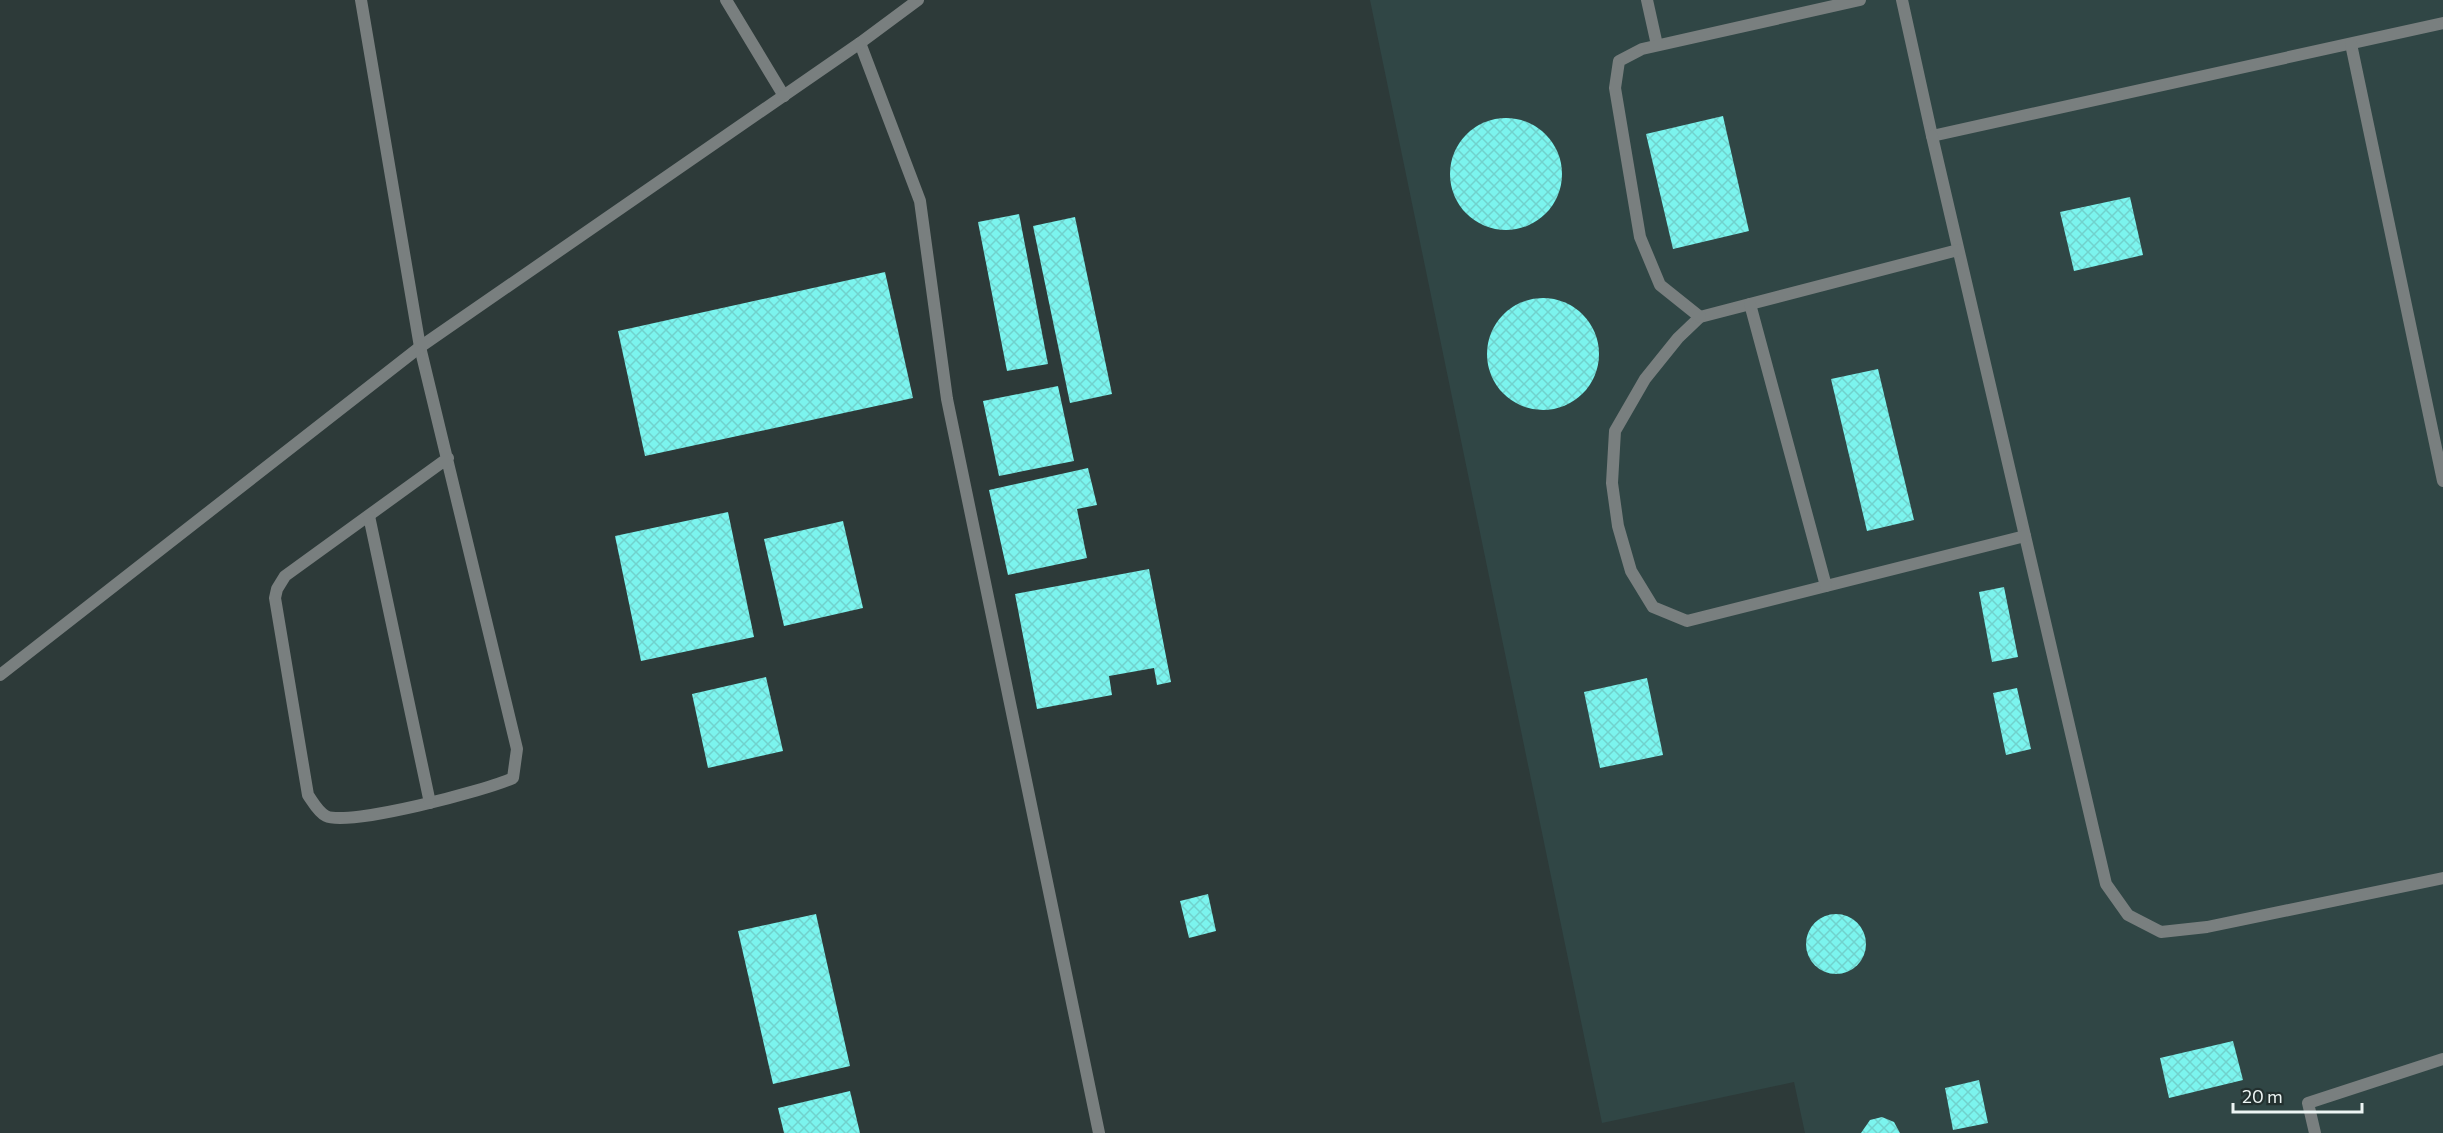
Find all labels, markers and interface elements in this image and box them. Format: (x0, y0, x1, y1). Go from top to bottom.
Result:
scale bar (2233, 1076, 2362, 1114)
text: 20 m (2242, 1085, 2283, 1107)

